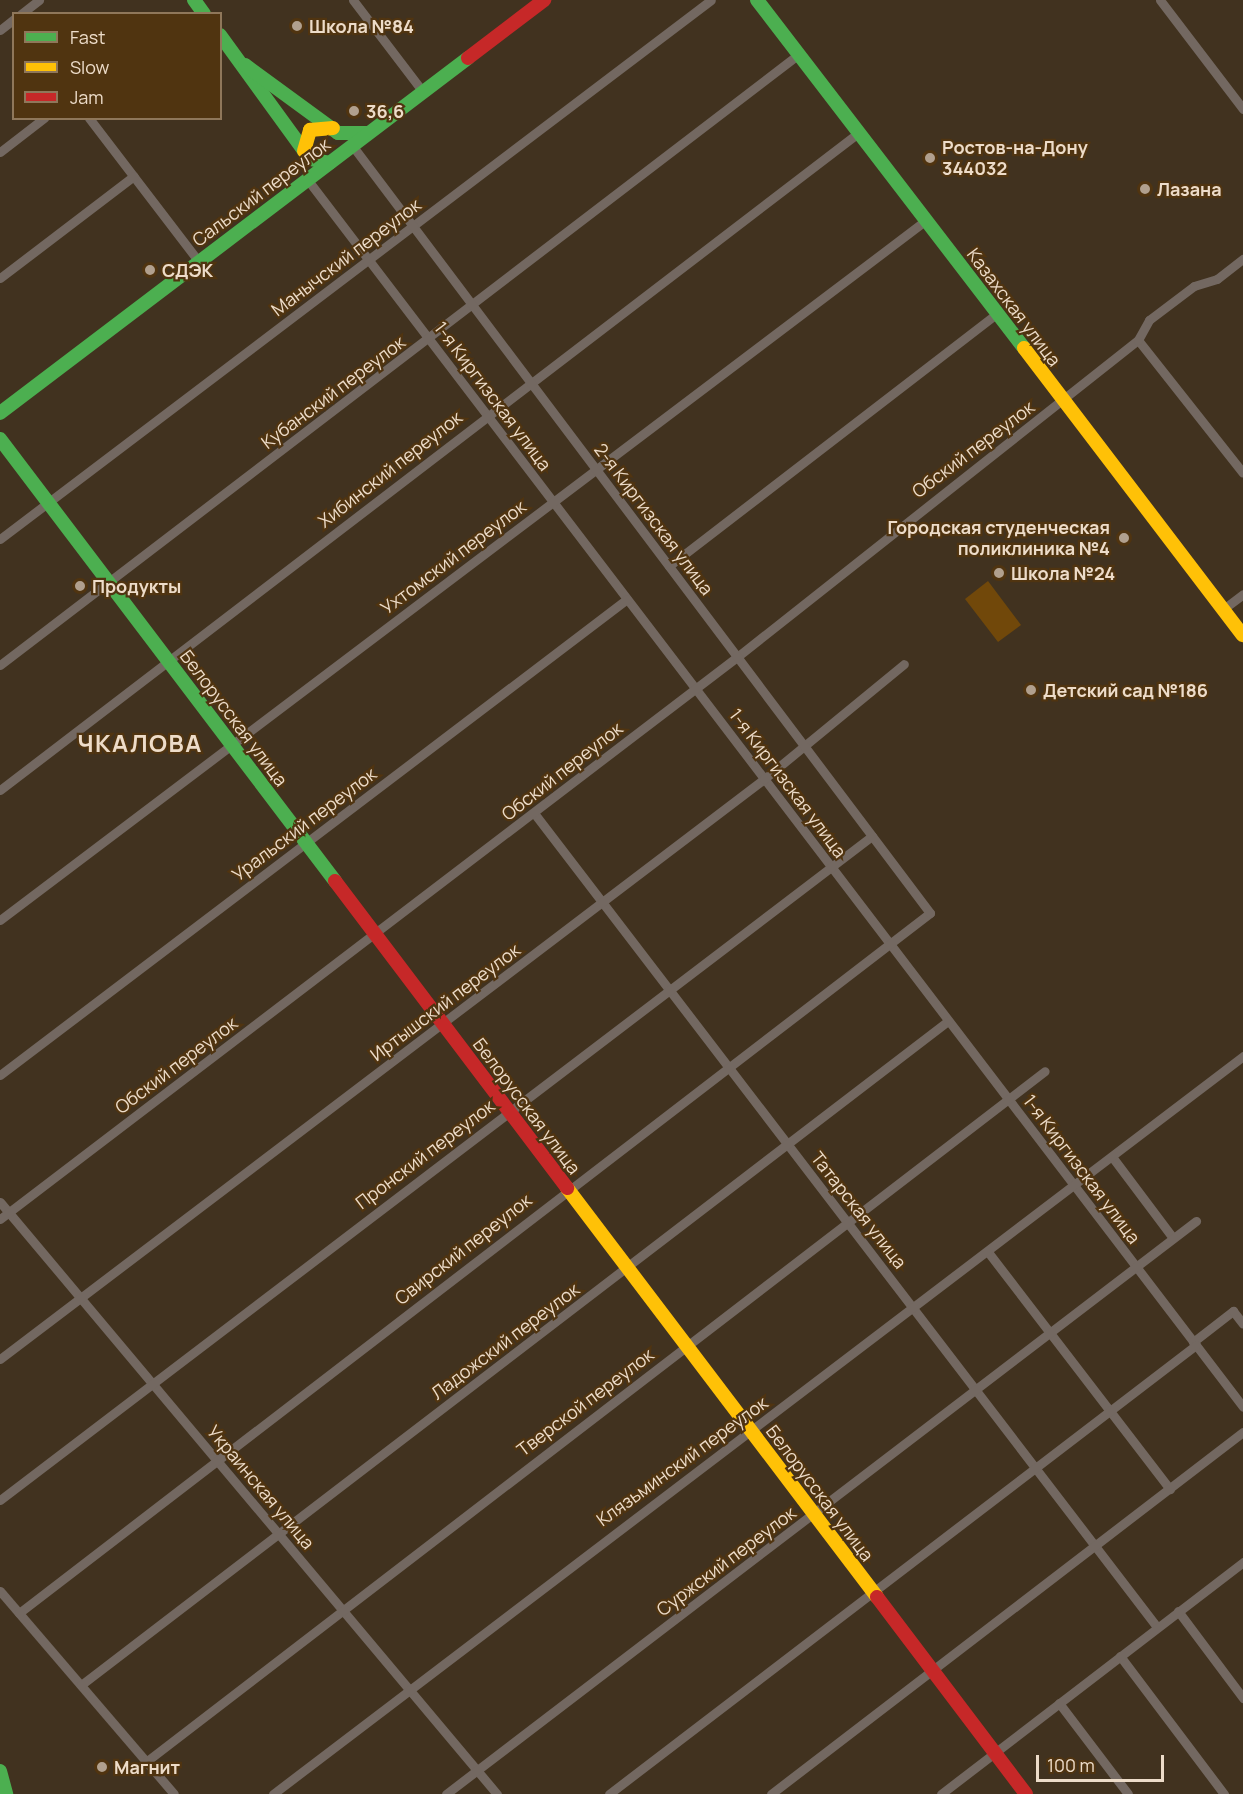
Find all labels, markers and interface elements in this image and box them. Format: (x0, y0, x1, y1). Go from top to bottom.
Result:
legend (12, 12, 222, 120)
place label: Школа №84 (309, 15, 414, 37)
marker: Школа №84 (290, 19, 304, 33)
text: Fast (70, 25, 105, 49)
text: Slow (70, 55, 109, 79)
text: Jam (70, 85, 104, 109)
place label: 36,6 (366, 100, 404, 122)
marker: 36,6 (347, 104, 361, 118)
street label: Сальский переулок (188, 133, 334, 251)
place label: Ростов-на-Дону 344032 (942, 137, 1088, 180)
marker: Ростов-на-Дону 344032 (923, 151, 937, 165)
place label: Лазана (1157, 178, 1222, 200)
marker: Лазана (1138, 182, 1152, 196)
street label: Манычский переулок (267, 194, 425, 320)
street label: Казахская улица (963, 244, 1065, 370)
place label: СДЭК (162, 259, 213, 281)
marker: СДЭК (143, 263, 157, 277)
street label: 1-я Киргизская улица (430, 317, 556, 475)
street label: Кубанский переулок (257, 331, 409, 453)
street label: Обский переулок (908, 396, 1038, 502)
street label: Хибинский переулок (314, 406, 466, 532)
street label: 2-я Киргизская улица (590, 439, 718, 599)
street label: Ухтомский переулок (376, 495, 530, 619)
place label: Городская студенческая поликлиника №4 (888, 517, 1110, 560)
marker: Городская студенческая поликлиника №4 (1115, 529, 1133, 547)
place label: Школа №24 (1011, 562, 1115, 584)
marker: Школа №24 (992, 566, 1006, 580)
place label: Продукты (92, 575, 181, 597)
marker: Продукты (73, 579, 87, 593)
street label: Белорусская улица (176, 646, 292, 790)
place label: Детский сад №186 (1043, 679, 1208, 701)
marker: Детский сад №186 (1024, 683, 1038, 697)
street label: 1-я Киргизская улица (725, 704, 851, 862)
street label: Обский переулок (497, 717, 627, 825)
district label: ЧКАЛОВА (77, 729, 203, 757)
street label: Уральский переулок (228, 763, 380, 885)
street label: Иртышский переулок (366, 939, 524, 1065)
street label: Обский переулок (111, 1012, 241, 1118)
street label: Белорусская улица (469, 1034, 585, 1178)
street label: 1-я Киргизская улица (1019, 1090, 1145, 1248)
street label: Пронский переулок (351, 1095, 499, 1213)
street label: Татарская улица (807, 1147, 911, 1273)
street label: Свирский переулок (390, 1189, 536, 1309)
street label: Ладожский переулок (427, 1278, 583, 1404)
street label: Тверской переулок (512, 1344, 658, 1460)
street label: Клязьминский переулок (592, 1392, 772, 1530)
street label: Украинская улица (203, 1421, 319, 1553)
street label: Белорусская улица (762, 1421, 878, 1565)
street label: Суржский переулок (652, 1502, 800, 1620)
scale bar (1039, 1743, 1166, 1781)
text: 100 m (1047, 1753, 1095, 1777)
place label: Магнит (114, 1756, 180, 1778)
marker: Магнит (95, 1760, 109, 1774)

